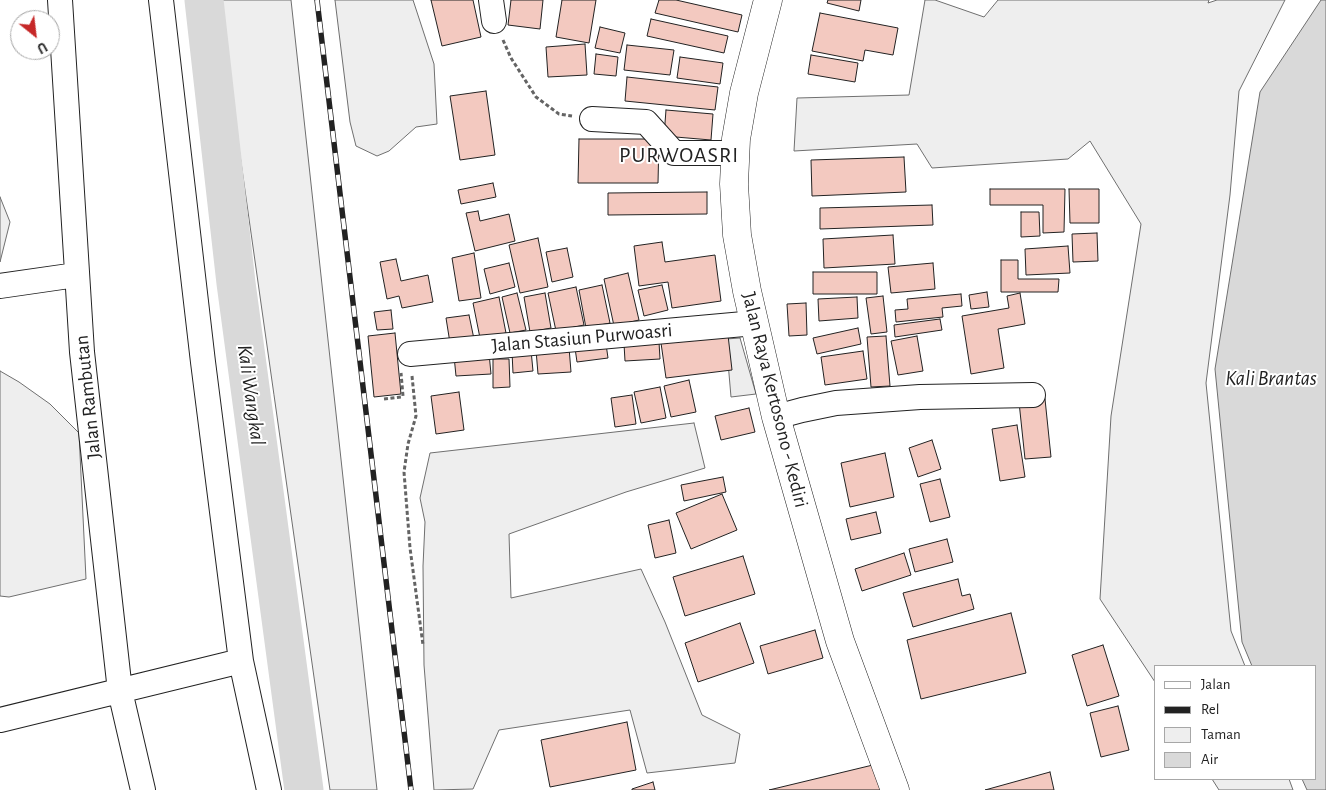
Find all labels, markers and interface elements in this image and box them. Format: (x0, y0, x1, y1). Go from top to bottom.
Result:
north arrow (10, 10, 60, 60)
text: U (34, 39, 49, 56)
district label: PURWOASRI (618, 142, 740, 168)
street label: Jalan Raya Kertosono - Kediri (737, 290, 813, 510)
street label: Jalan Stasiun Purwoasri (491, 318, 673, 358)
street label: Jalan Rambutan (70, 334, 106, 460)
water label: Kali Wangkal (231, 343, 271, 447)
water label: Kali Brantas (1225, 366, 1317, 392)
legend (1154, 665, 1316, 780)
text: Jalan (1201, 677, 1231, 692)
text: Rel (1201, 702, 1219, 717)
text: Taman (1201, 727, 1241, 742)
text: Air (1201, 752, 1218, 767)

